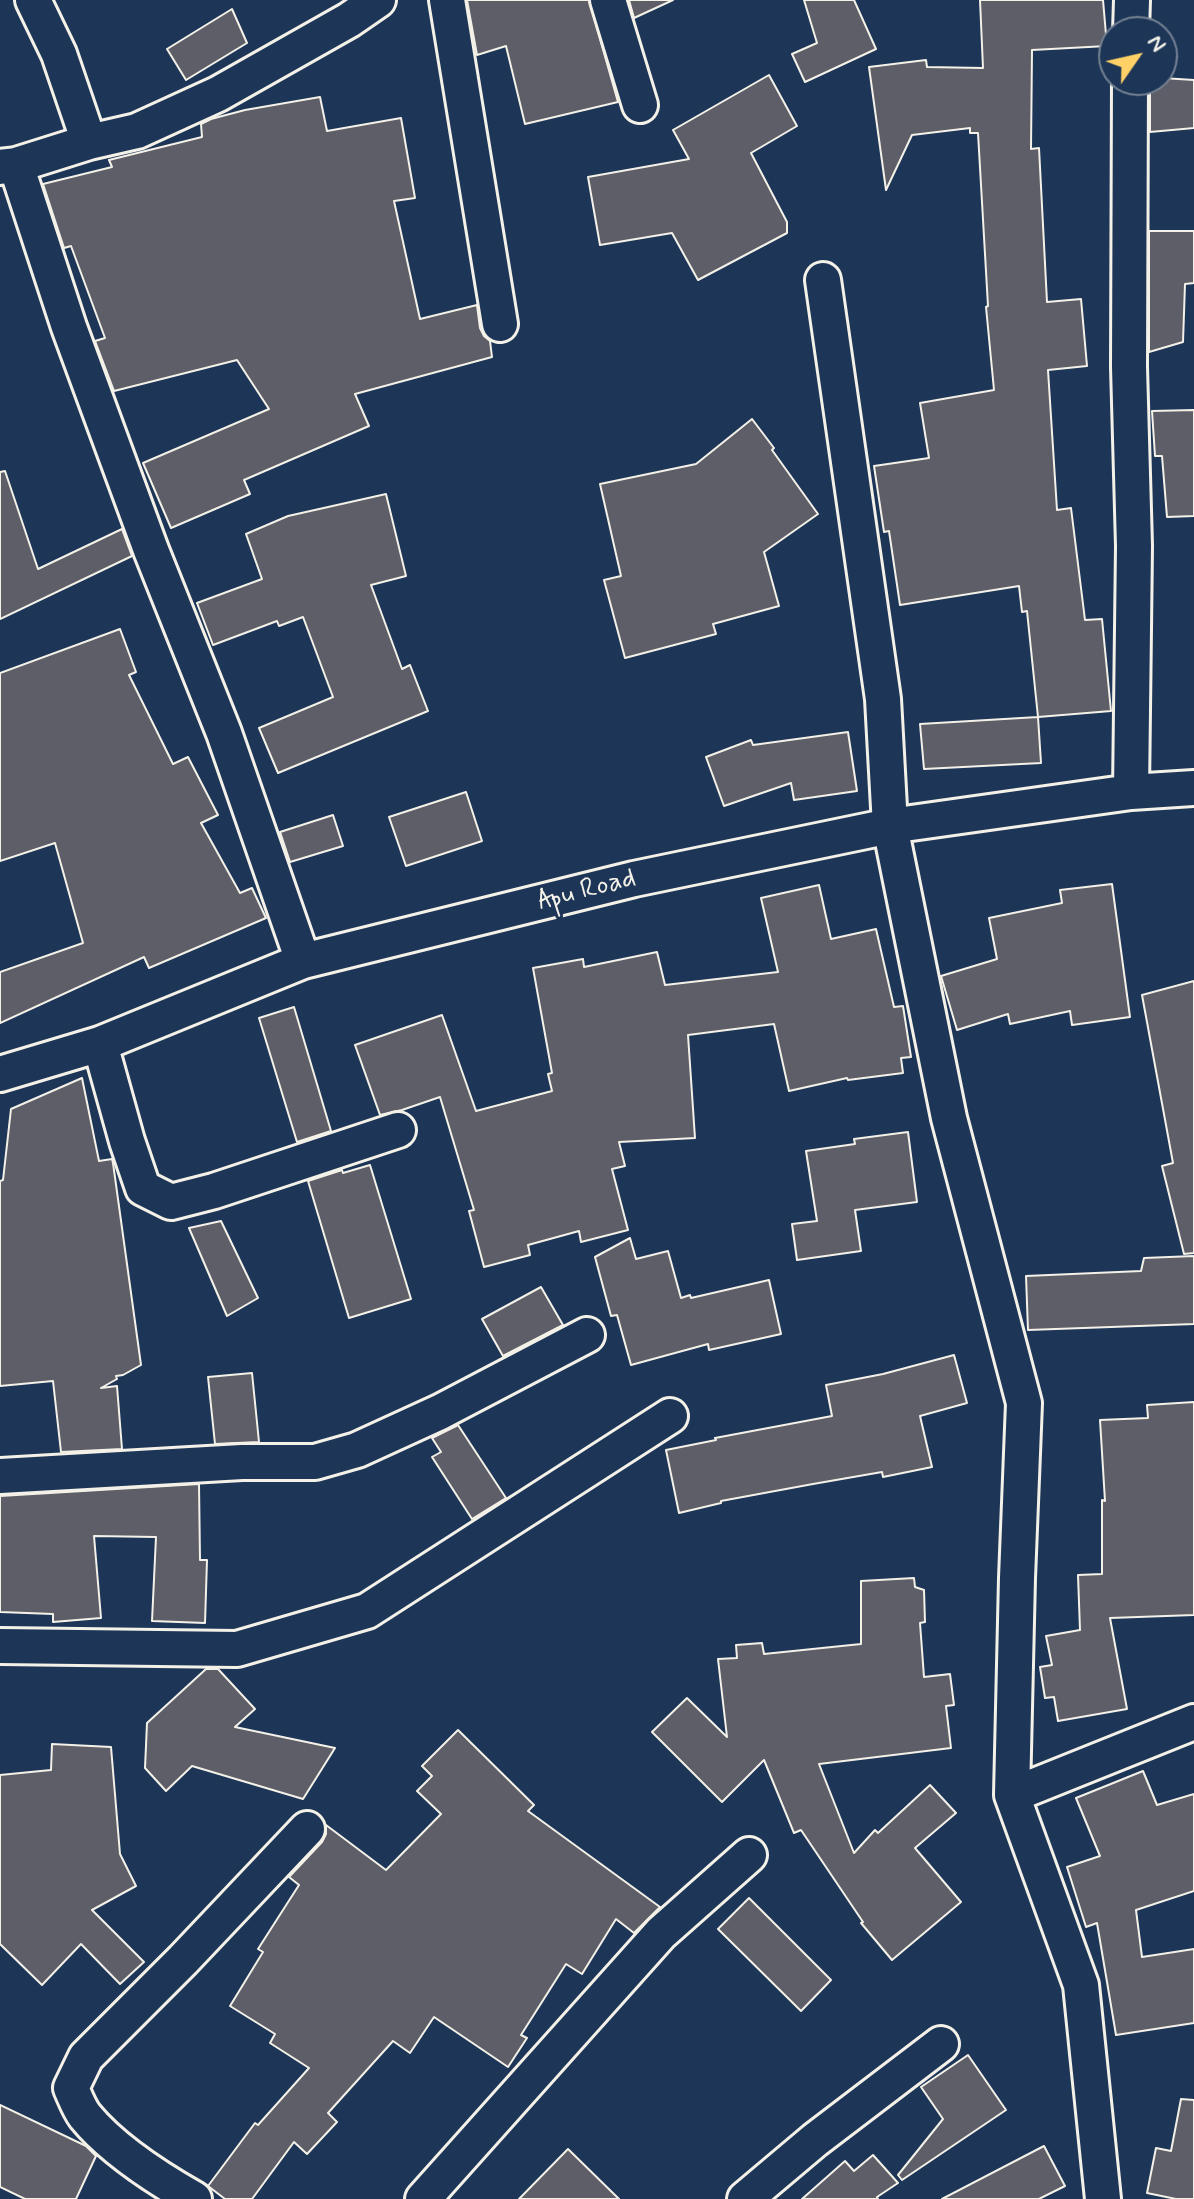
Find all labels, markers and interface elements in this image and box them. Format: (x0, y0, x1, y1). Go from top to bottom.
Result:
north arrow (1098, 16, 1178, 96)
text: N (1141, 30, 1172, 58)
street label: Apu Road (534, 863, 640, 919)

